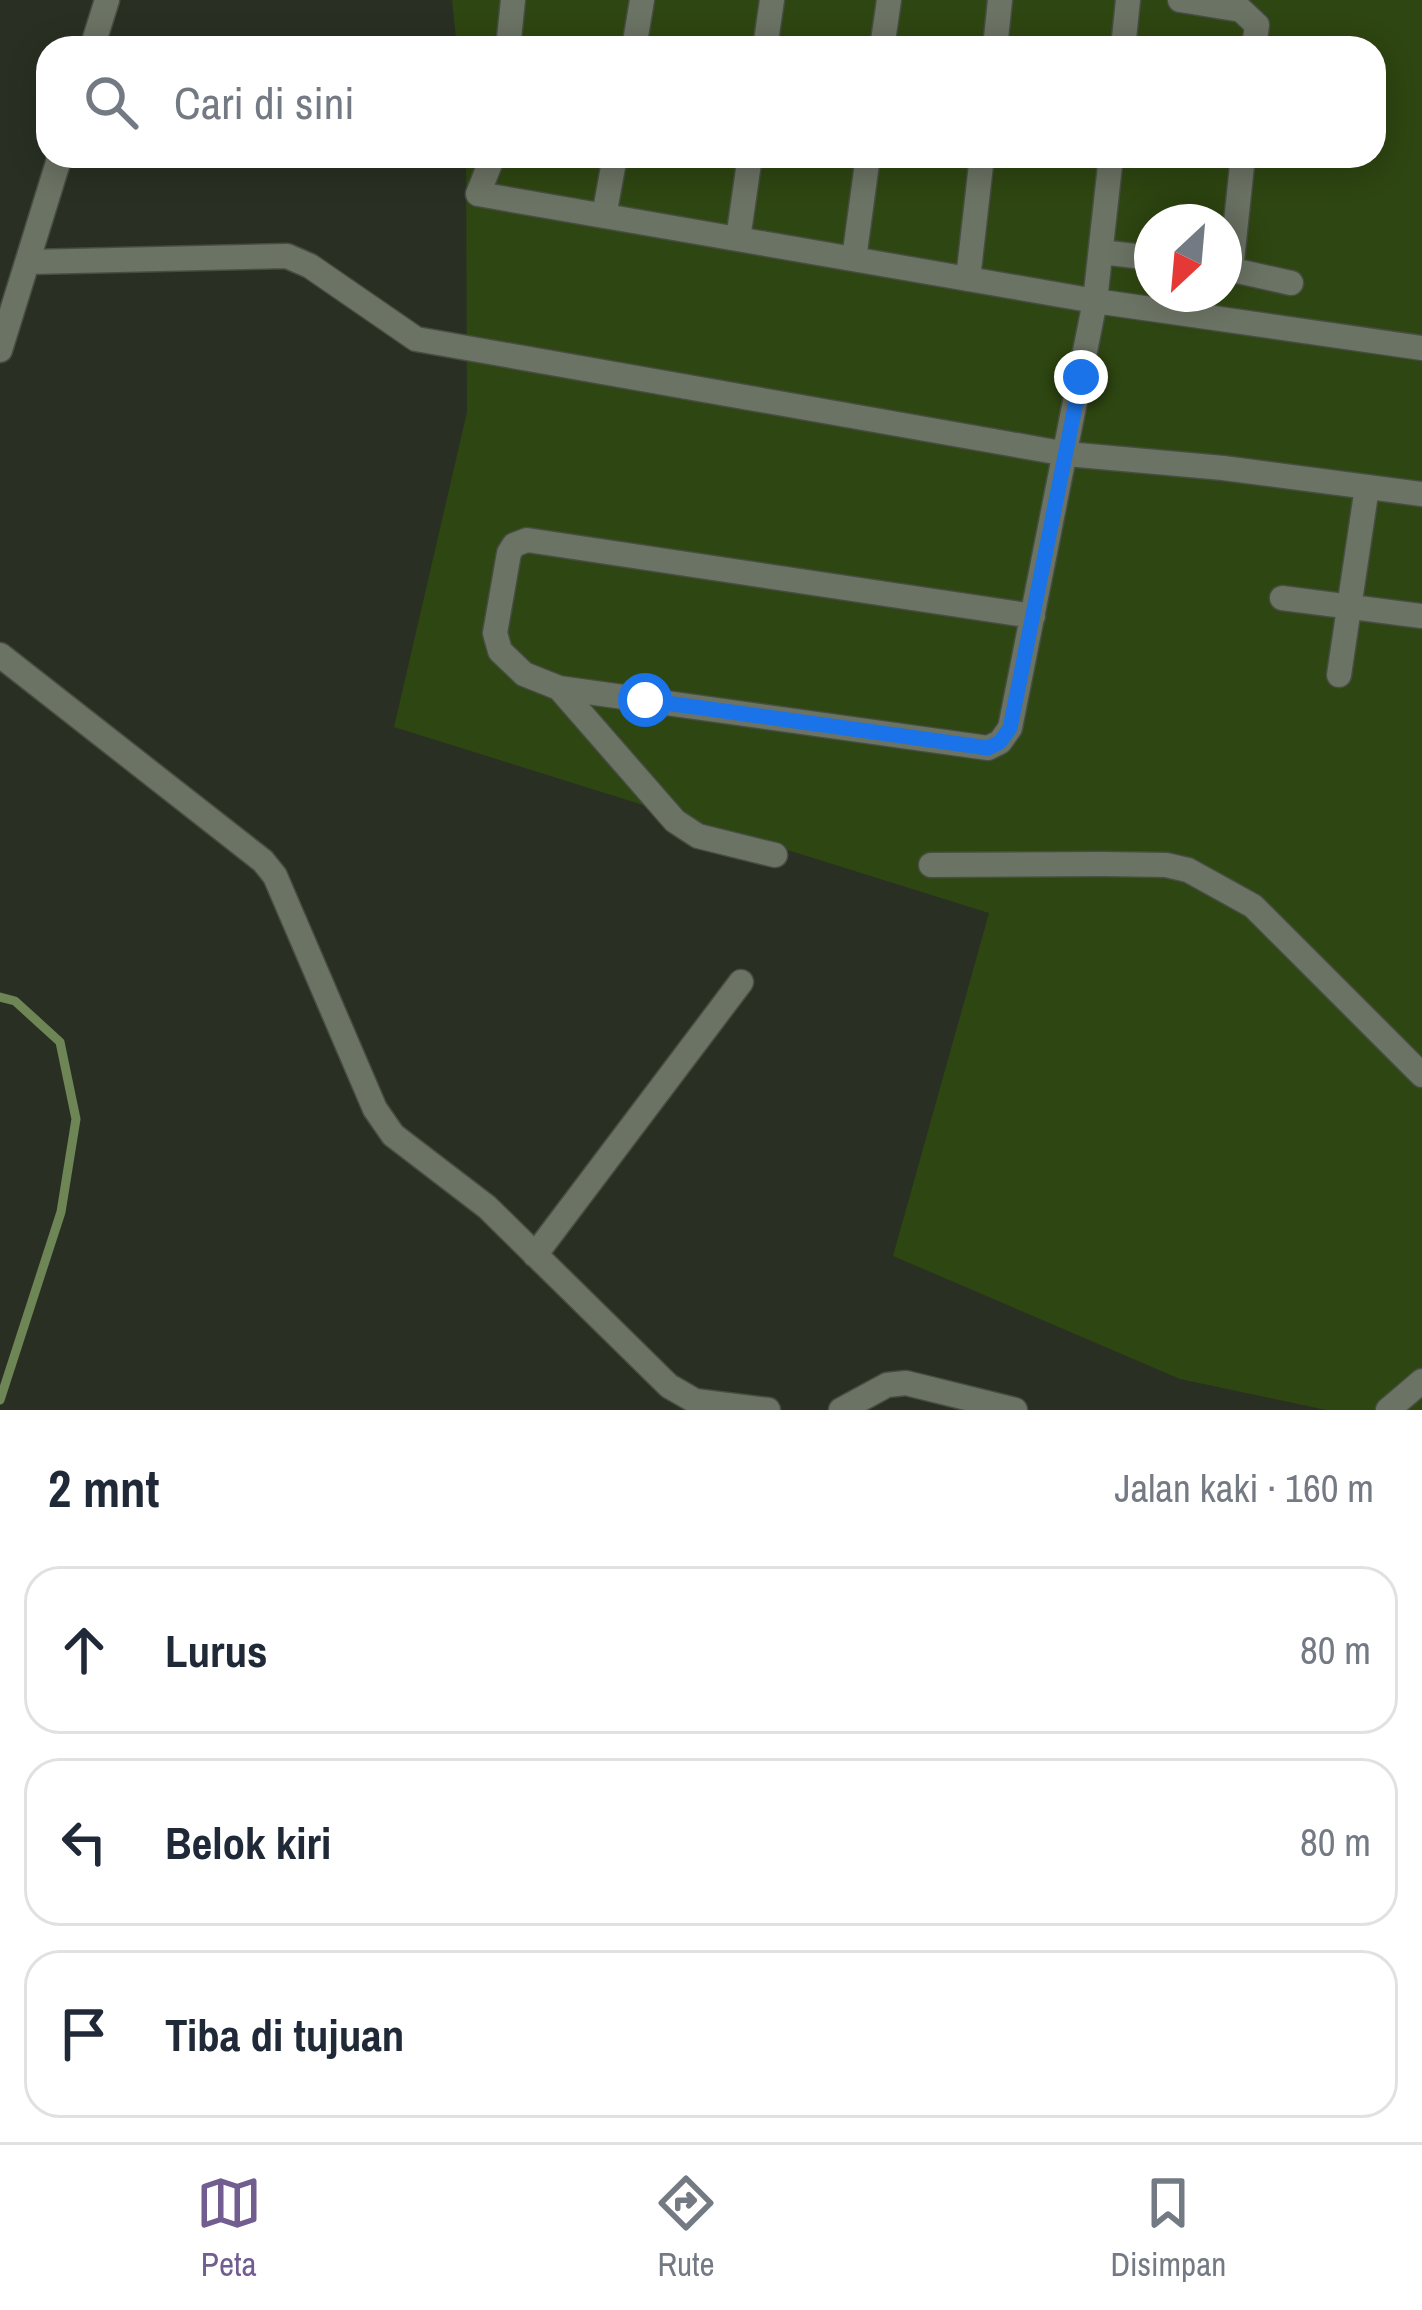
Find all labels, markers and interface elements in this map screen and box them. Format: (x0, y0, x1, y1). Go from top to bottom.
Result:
search box (36, 36, 1386, 168)
icon: search (78, 69, 144, 135)
text: Cari di sini (174, 72, 355, 133)
north arrow (1134, 204, 1242, 312)
route end (1054, 350, 1108, 404)
route start (618, 673, 672, 727)
text: 2 mnt (48, 1454, 160, 1523)
text: Jalan kaki · 160 m (1114, 1462, 1374, 1514)
icon: ahead (51, 1617, 117, 1683)
text: Lurus (165, 1620, 268, 1681)
text: 80 m (1300, 1624, 1371, 1676)
icon: left (51, 1809, 117, 1875)
text: Belok kiri (165, 1812, 331, 1873)
text: 80 m (1300, 1816, 1371, 1868)
icon: arrive (51, 2001, 117, 2067)
text: Tiba di tujuan (165, 2004, 404, 2065)
tab: Peta (196, 2170, 262, 2286)
tab: Rute (653, 2170, 719, 2286)
tab: Disimpan (1110, 2170, 1226, 2286)

